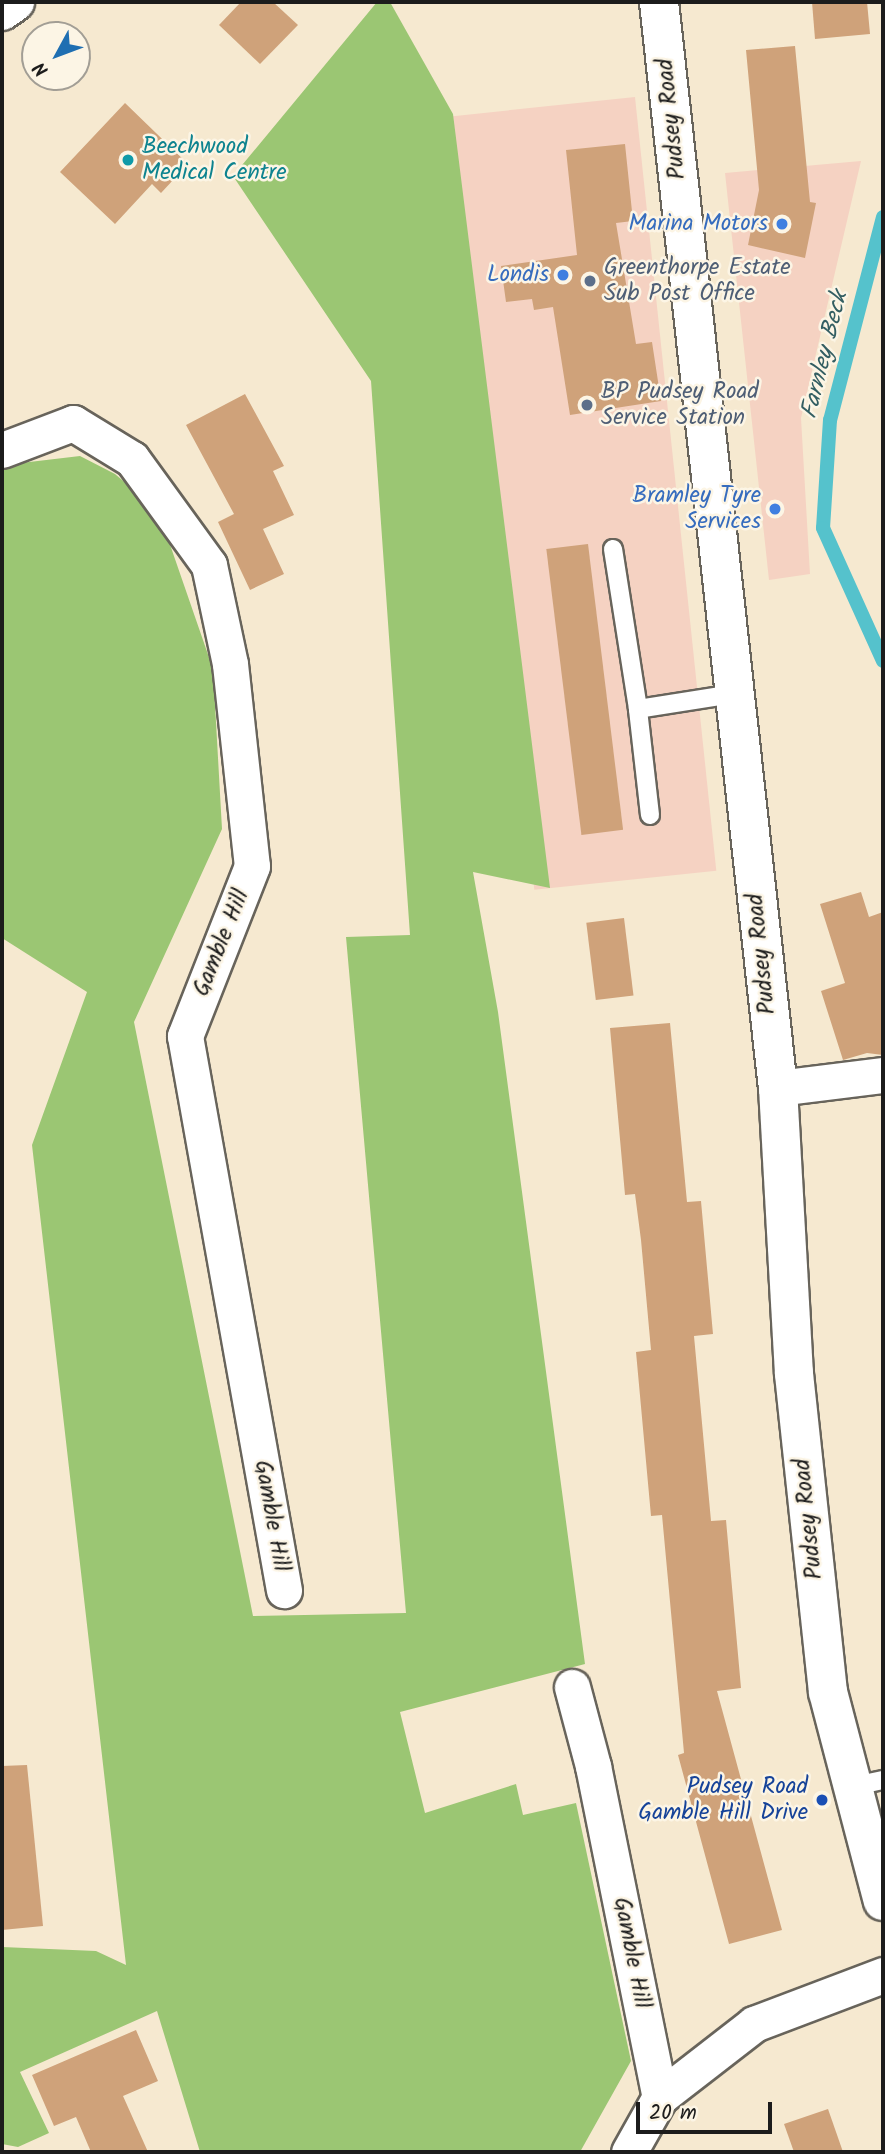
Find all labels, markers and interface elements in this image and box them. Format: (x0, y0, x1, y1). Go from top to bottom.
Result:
north arrow (21, 21, 91, 91)
text: N (26, 54, 57, 83)
street label: Pudsey Road (652, 57, 692, 181)
place label: Beechwood Medical Centre (142, 133, 287, 187)
marker: Beechwood Medical Centre (120, 152, 136, 168)
place label: Marina Motors (628, 210, 768, 238)
marker: Marina Motors (774, 216, 790, 232)
place label: Greenthorpe Estate Sub Post Office (604, 254, 791, 308)
place label: Londis (487, 261, 549, 289)
marker: Londis (555, 267, 571, 283)
marker: Greenthorpe Estate Sub Post Office (582, 273, 598, 289)
water label: Farnley Beck (795, 288, 855, 422)
place label: BP Pudsey Road Service Station (601, 378, 759, 432)
marker: BP Pudsey Road Service Station (579, 397, 595, 413)
place label: Bramley Tyre Services (633, 482, 761, 536)
marker: Bramley Tyre Services (767, 501, 783, 517)
street label: Gamble Hill (188, 886, 256, 1000)
street label: Pudsey Road (742, 892, 782, 1016)
street label: Pudsey Road (789, 1457, 829, 1581)
street label: Gamble Hill (248, 1458, 294, 1574)
place label: Pudsey Road Gamble Hill Drive (638, 1773, 808, 1827)
marker: Pudsey Road Gamble Hill Drive (814, 1792, 830, 1808)
street label: Gamble Hill (607, 1895, 655, 2011)
scale bar (640, 2088, 776, 2132)
text: 20 m (649, 2097, 697, 2130)

